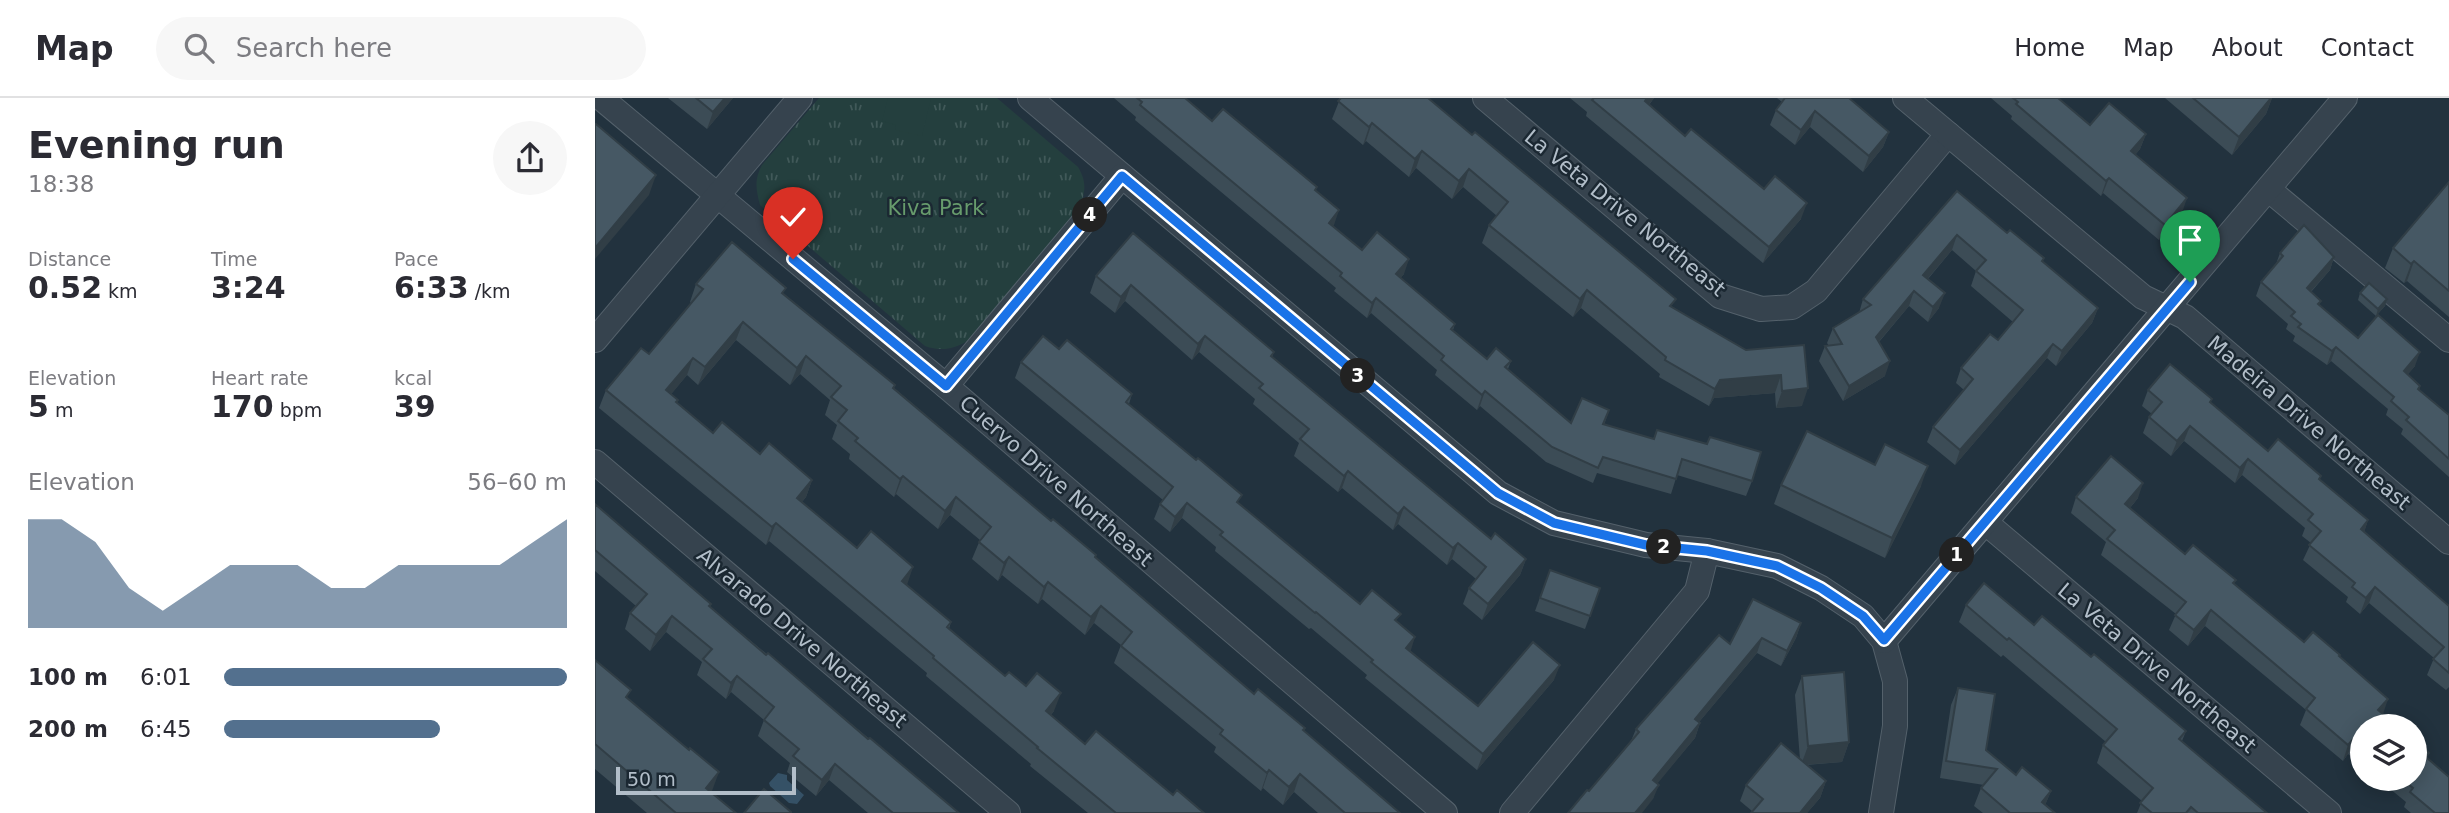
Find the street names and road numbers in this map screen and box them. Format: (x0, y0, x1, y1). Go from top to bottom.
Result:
street label: La Veta Drive Northeast (1520, 125, 1730, 301)
street label: Madeira Drive Northeast (2203, 331, 2415, 515)
street label: Cuervo Drive Northeast (955, 391, 1157, 571)
street label: Alvarado Drive Northeast (692, 543, 912, 733)
street label: La Veta Drive Northeast (2053, 578, 2261, 758)

